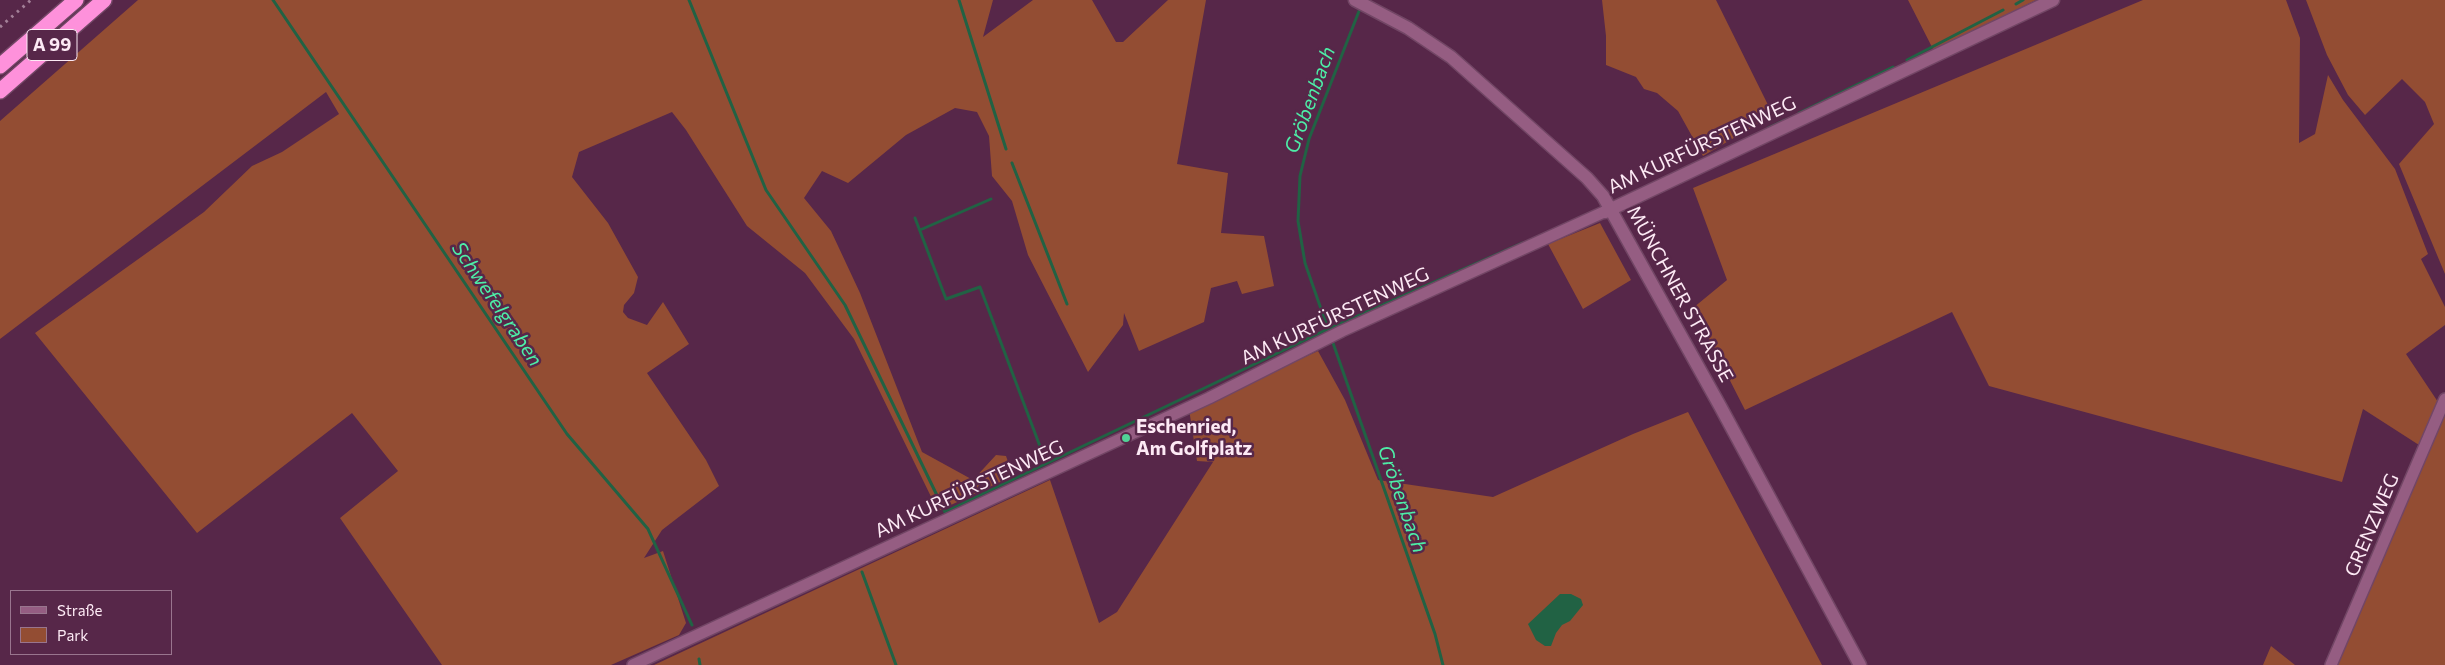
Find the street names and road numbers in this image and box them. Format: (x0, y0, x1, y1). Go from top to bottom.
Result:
road number: A 99 (27, 30, 77, 60)
street label: AM KURFÜRSTENWEG (1604, 91, 1800, 199)
street label: MÜNCHNER STRASSE (1622, 202, 1738, 386)
street label: AM KURFÜRSTENWEG (1237, 262, 1433, 370)
street label: AM KURFÜRSTENWEG (871, 435, 1067, 543)
street label: GRENZWEG (2340, 470, 2404, 580)

